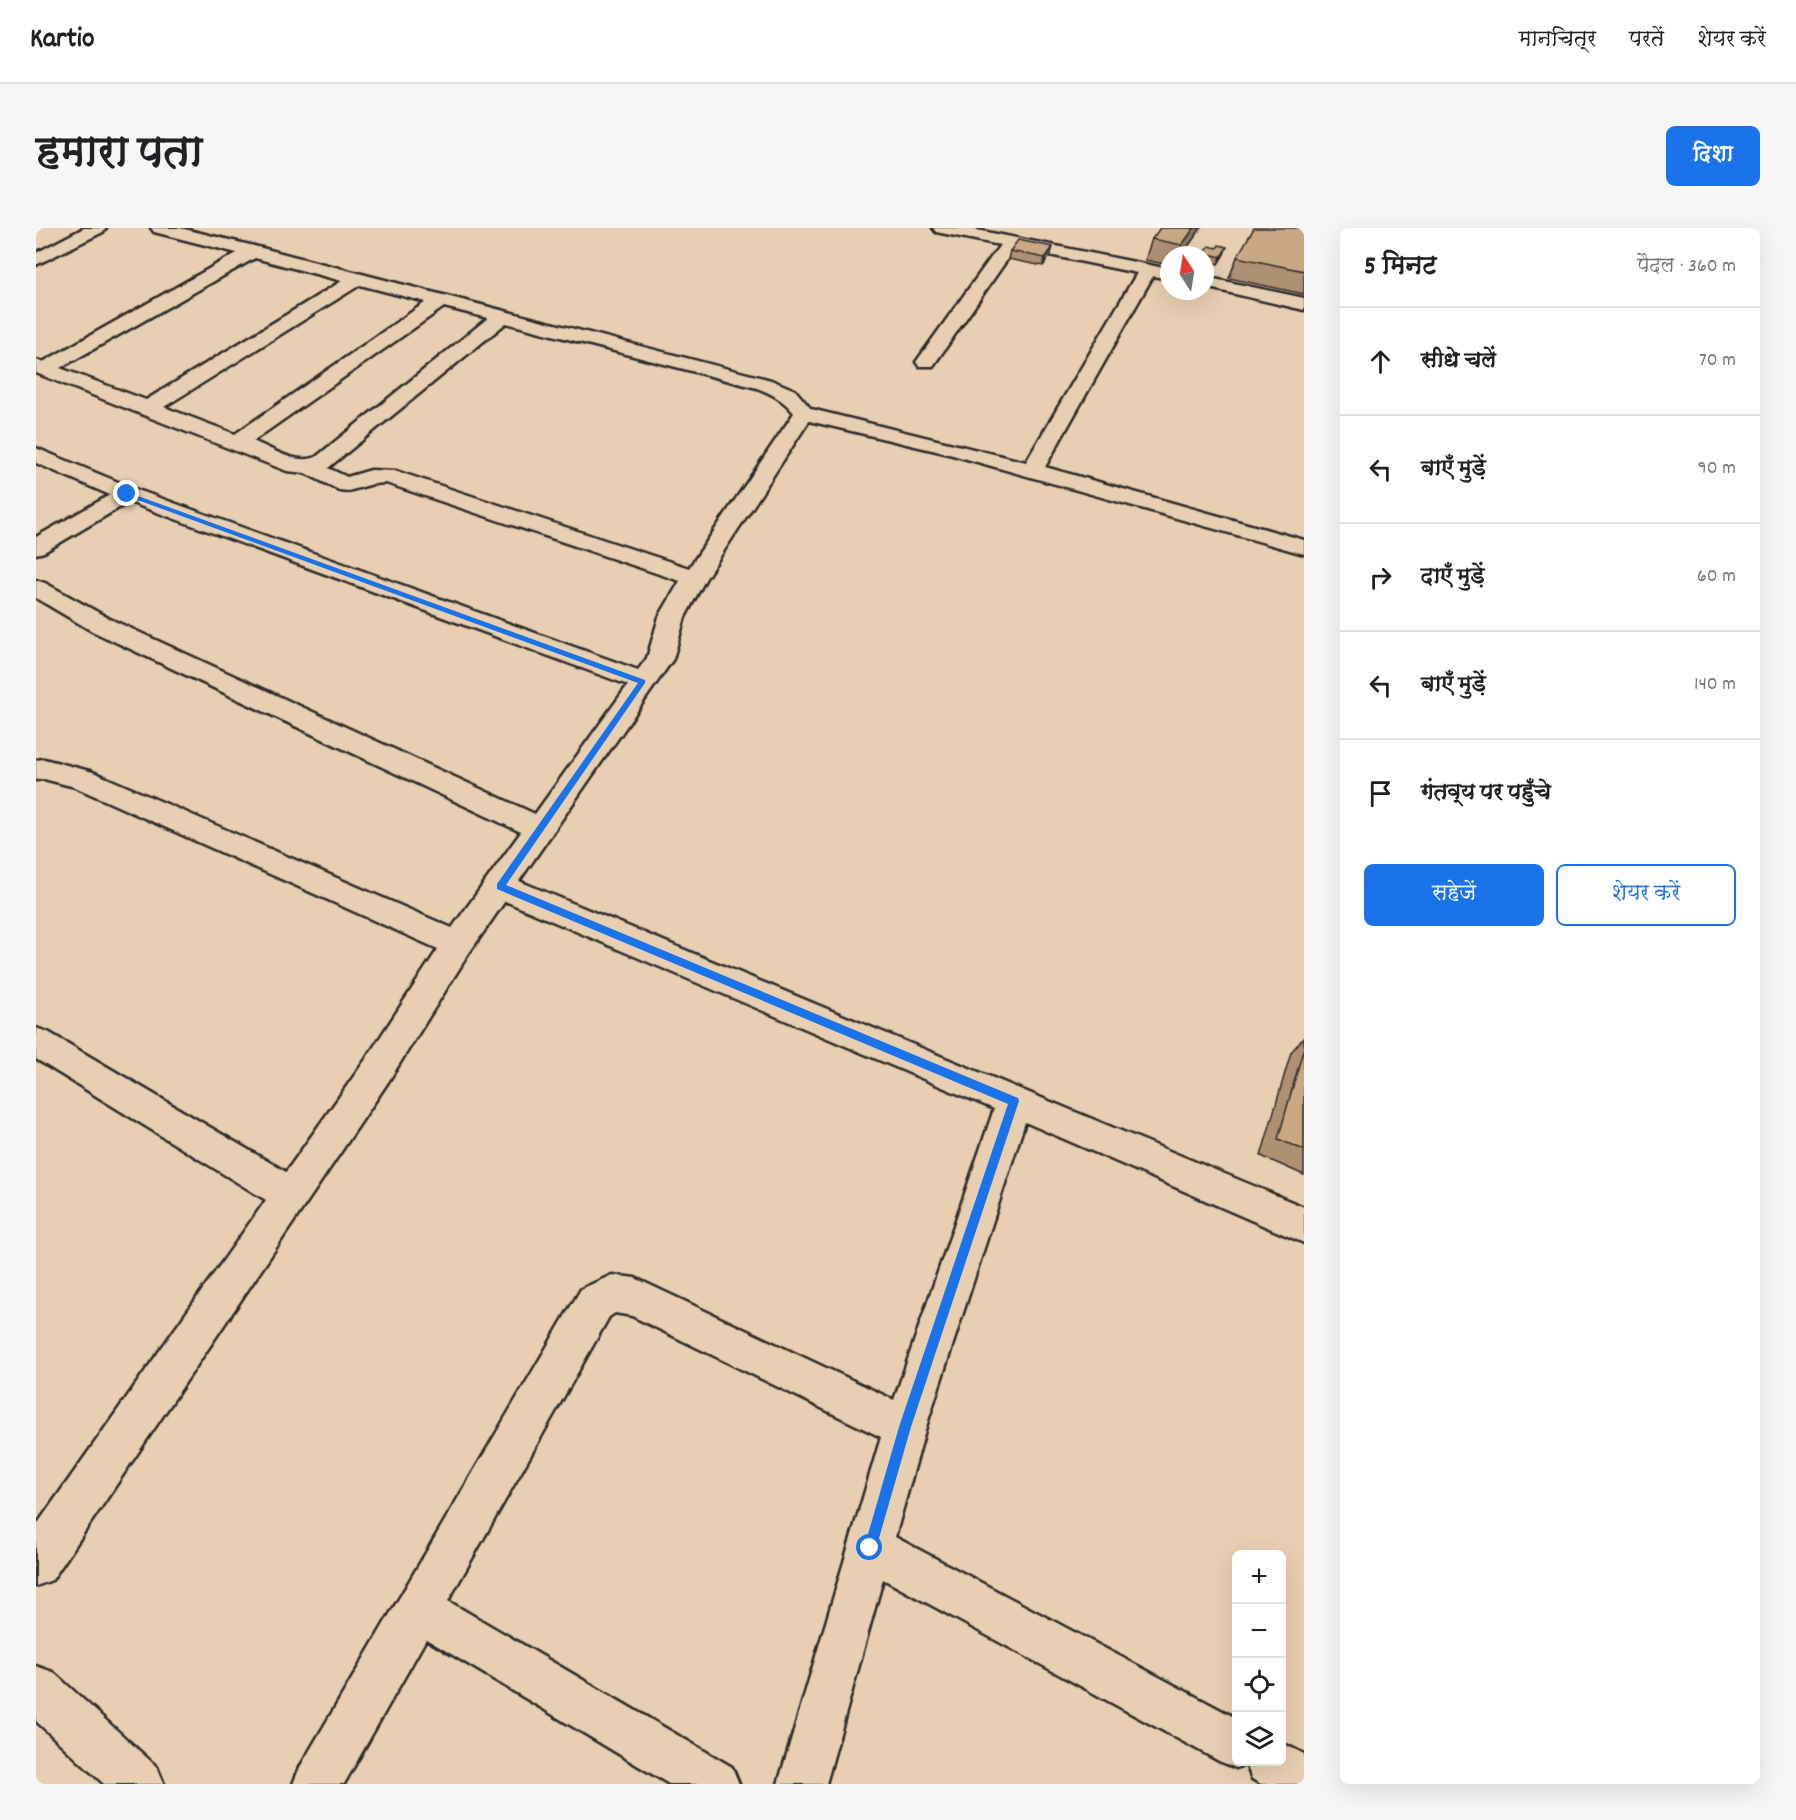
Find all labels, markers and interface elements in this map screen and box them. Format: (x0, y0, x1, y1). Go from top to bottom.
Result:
text: Kartio (30, 21, 94, 61)
text: मानचित्र (1519, 26, 1596, 56)
text: परतें (1629, 26, 1664, 56)
text: शेयर करें (1697, 26, 1766, 56)
text: हमारा पता (36, 126, 203, 186)
button: दिशा (1666, 126, 1760, 186)
north arrow (1160, 246, 1214, 300)
text: 5 मिनट (1364, 249, 1437, 286)
text: पैदल · 360 m (1637, 253, 1736, 281)
icon: ahead (1364, 345, 1397, 378)
text: सीधे चलें (1421, 346, 1496, 377)
text: 70 m (1699, 347, 1736, 375)
icon: left (1364, 453, 1397, 486)
text: बाएँ मुड़ें (1421, 454, 1486, 485)
text: 90 m (1698, 455, 1736, 483)
route end (113, 480, 139, 506)
icon: right (1364, 561, 1397, 594)
text: दाएँ मुड़ें (1421, 562, 1485, 593)
text: 60 m (1697, 563, 1736, 591)
icon: left (1364, 669, 1397, 702)
text: बाएँ मुड़ें (1421, 670, 1486, 701)
text: 140 m (1694, 671, 1736, 699)
icon: arrive (1364, 777, 1397, 810)
text: गंतव्य पर पहुँचे (1421, 778, 1551, 809)
button: सहेजें (1364, 864, 1544, 926)
button: शेयर करें (1556, 864, 1736, 926)
route start (856, 1534, 882, 1560)
map controls (1232, 1550, 1286, 1766)
button: + (1232, 1550, 1286, 1604)
button: − (1232, 1604, 1286, 1658)
button: locate (1232, 1658, 1286, 1712)
button: layers (1232, 1712, 1286, 1766)

